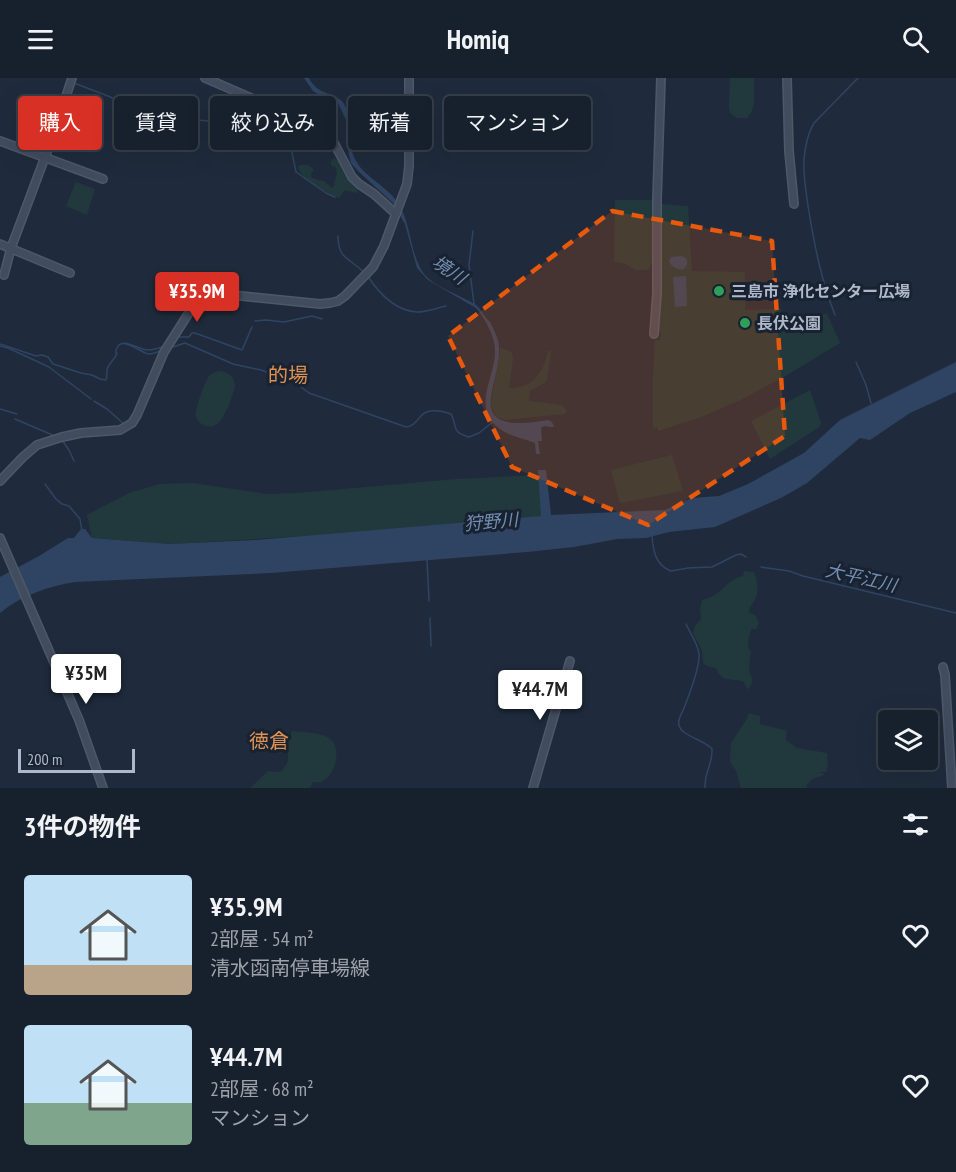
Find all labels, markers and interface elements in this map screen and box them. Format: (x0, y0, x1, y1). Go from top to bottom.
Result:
text: Homiq (447, 22, 509, 56)
icon: menu (24, 23, 57, 56)
icon: search (899, 23, 932, 56)
chip: 購入 (18, 96, 102, 150)
chip: 賃貸 (114, 96, 198, 150)
chip: 絞り込み (210, 96, 336, 150)
chip: 新着 (348, 96, 432, 150)
chip: マンション (444, 96, 591, 150)
water label: 境川 (428, 250, 472, 290)
pin: ¥35.9M (148, 272, 246, 323)
text: ¥35.9M (169, 278, 225, 304)
place label: 三島市 浄化センター広場 (731, 281, 910, 301)
marker: 三島市 浄化センター広場 (712, 284, 726, 298)
place label: 長伏公園 (757, 313, 821, 333)
marker: 長伏公園 (738, 316, 752, 330)
district label: 的場 (268, 362, 308, 388)
water label: 狩野川 (463, 508, 521, 535)
water label: 大平江川 (823, 558, 901, 597)
pin: ¥35M (50, 654, 122, 705)
text: ¥35M (65, 660, 107, 686)
pin: ¥44.7M (491, 670, 589, 721)
text: ¥44.7M (512, 676, 568, 702)
map controls (878, 710, 938, 770)
button: layers (878, 710, 938, 770)
district label: 徳倉 (249, 728, 289, 754)
scale bar (18, 746, 135, 774)
text: 200 m (27, 749, 62, 769)
icon: filters (899, 808, 932, 841)
text: 3件の物件 (24, 810, 140, 843)
text: ¥35.9M (210, 890, 283, 923)
icon: home (72, 899, 144, 971)
icon: heart (899, 919, 932, 952)
text: 2部屋 · 54 m² (210, 926, 314, 952)
text: 清水函南停車場線 (210, 955, 370, 981)
text: ¥44.7M (210, 1040, 283, 1073)
icon: home (72, 1049, 144, 1121)
icon: heart (899, 1069, 932, 1102)
text: 2部屋 · 68 m² (210, 1076, 314, 1102)
text: マンション (210, 1105, 310, 1131)

